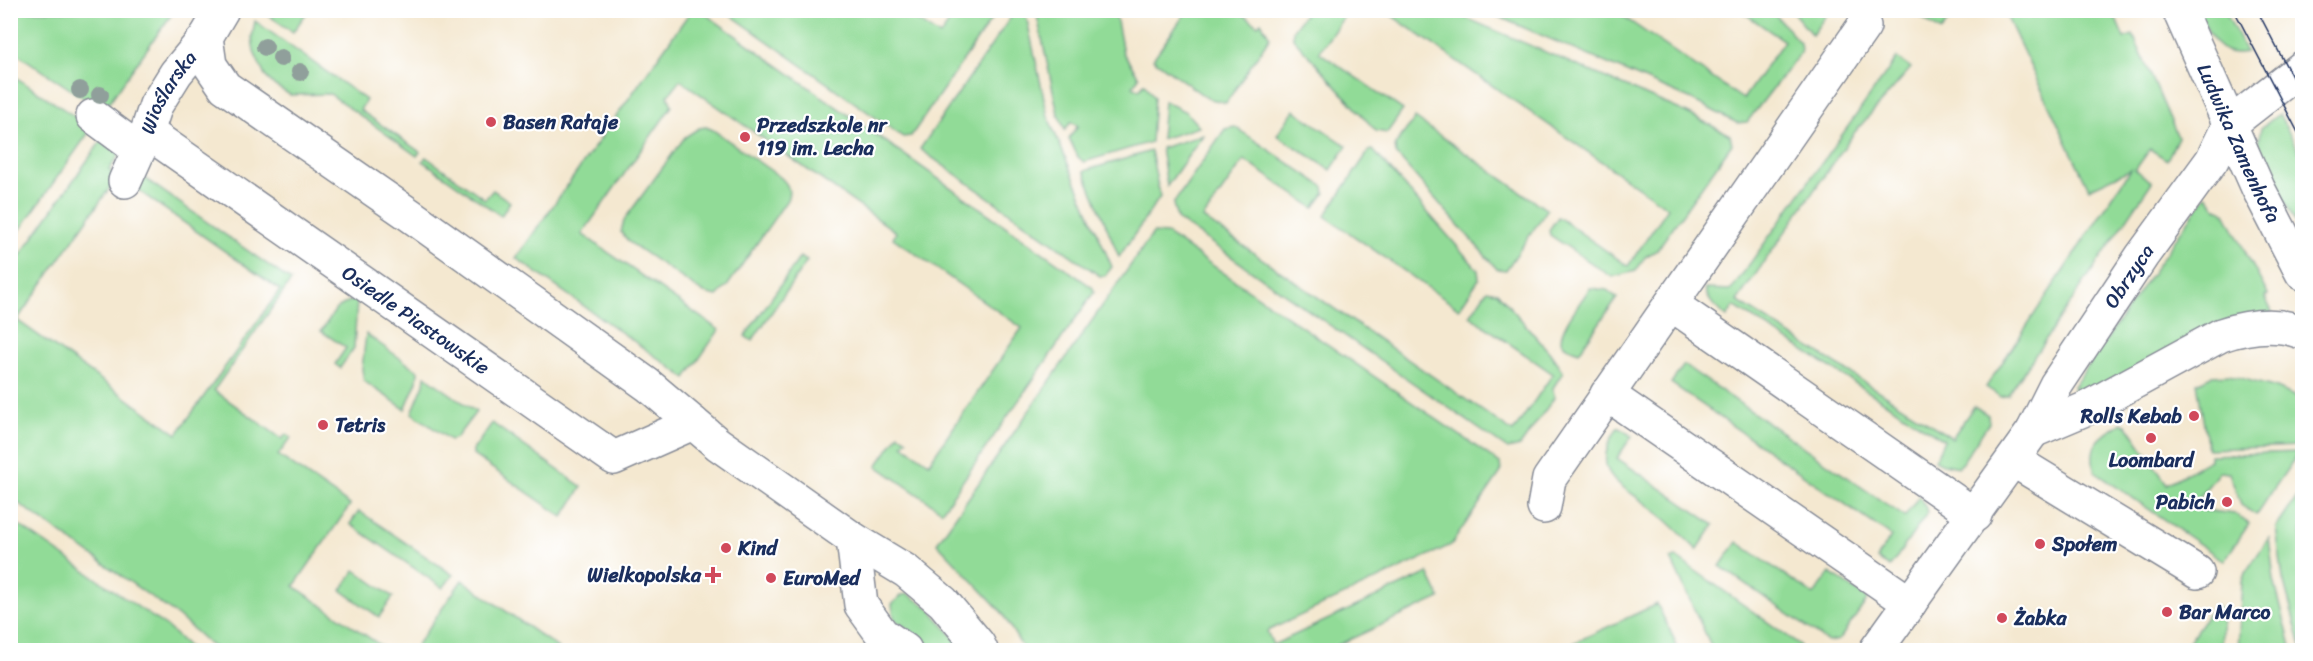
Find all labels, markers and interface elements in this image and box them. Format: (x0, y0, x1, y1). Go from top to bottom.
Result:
street label: Wioślarska (130, 42, 206, 139)
street label: Ludwika Zamenhofa (2187, 58, 2290, 230)
place label: Basen Rataje (503, 105, 619, 140)
place label: Przedszkole nr 119 im. Lecha (757, 108, 888, 166)
marker: Basen Rataje (484, 115, 498, 129)
marker: Przedszkole nr 119 im. Lecha (738, 130, 752, 144)
street label: Obrzyca (2095, 236, 2164, 316)
street label: Osiedle Piastowskie (334, 256, 497, 384)
place label: Rolls Kebab (2080, 399, 2182, 434)
place label: Tetris (335, 408, 386, 443)
marker: Rolls Kebab (2187, 409, 2201, 423)
marker: Tetris (316, 418, 330, 432)
marker: Loombard (2144, 431, 2158, 445)
place label: Loombard (2109, 443, 2196, 478)
place label: Pabich (2156, 485, 2216, 520)
marker: Pabich (2220, 495, 2234, 509)
place label: Społem (2051, 527, 2117, 562)
place label: Kind (737, 531, 778, 566)
marker: Społem (2033, 537, 2047, 551)
marker: Kind (719, 541, 733, 555)
place label: Wielkopolska (587, 558, 702, 593)
place label: EuroMed (783, 561, 861, 596)
marker: Wielkopolska (706, 568, 720, 582)
marker: EuroMed (764, 571, 778, 585)
place label: Bar Marco (2179, 595, 2270, 630)
place label: Żabka (2013, 601, 2068, 636)
marker: Bar Marco (2160, 605, 2174, 619)
marker: Żabka (1995, 611, 2009, 625)

